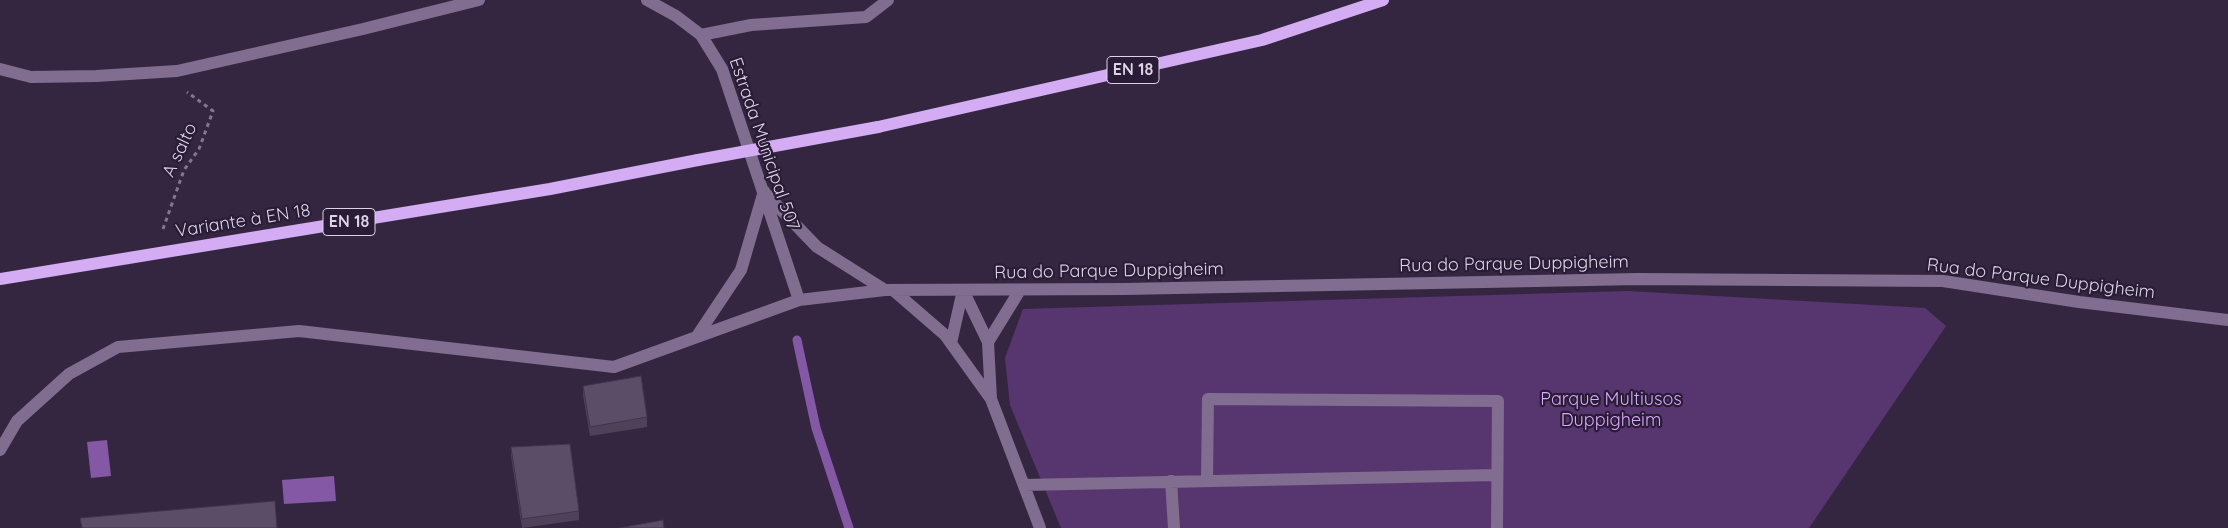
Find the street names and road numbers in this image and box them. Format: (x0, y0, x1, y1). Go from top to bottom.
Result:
street label: Estrada Municipal 507 (724, 55, 804, 233)
road number: EN 18 (1107, 56, 1159, 84)
street label: A salto (158, 120, 202, 180)
street label: Variante à EN 18 (174, 200, 312, 242)
road number: EN 18 (323, 208, 375, 236)
street label: Rua do Parque Duppigheim (1399, 251, 1629, 277)
street label: Rua do Parque Duppigheim (1926, 254, 2156, 304)
street label: Rua do Parque Duppigheim (994, 258, 1224, 284)

